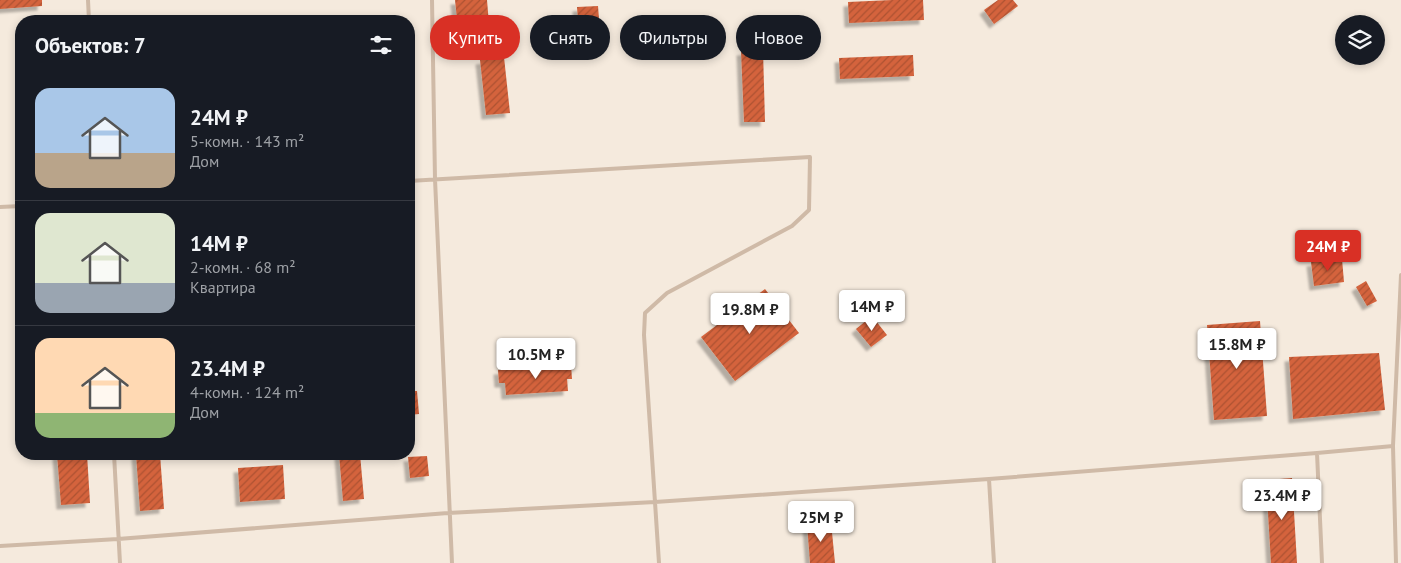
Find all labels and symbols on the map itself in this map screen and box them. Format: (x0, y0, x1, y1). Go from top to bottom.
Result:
pin: 24M ₽ (1293, 230, 1363, 272)
pin: 14M ₽ (837, 290, 907, 332)
pin: 19.8M ₽ (704, 292, 796, 335)
pin: 15.8M ₽ (1191, 328, 1283, 370)
pin: 10.5M ₽ (490, 338, 582, 380)
pin: 23.4M ₽ (1236, 478, 1328, 521)
pin: 25M ₽ (786, 500, 856, 543)

